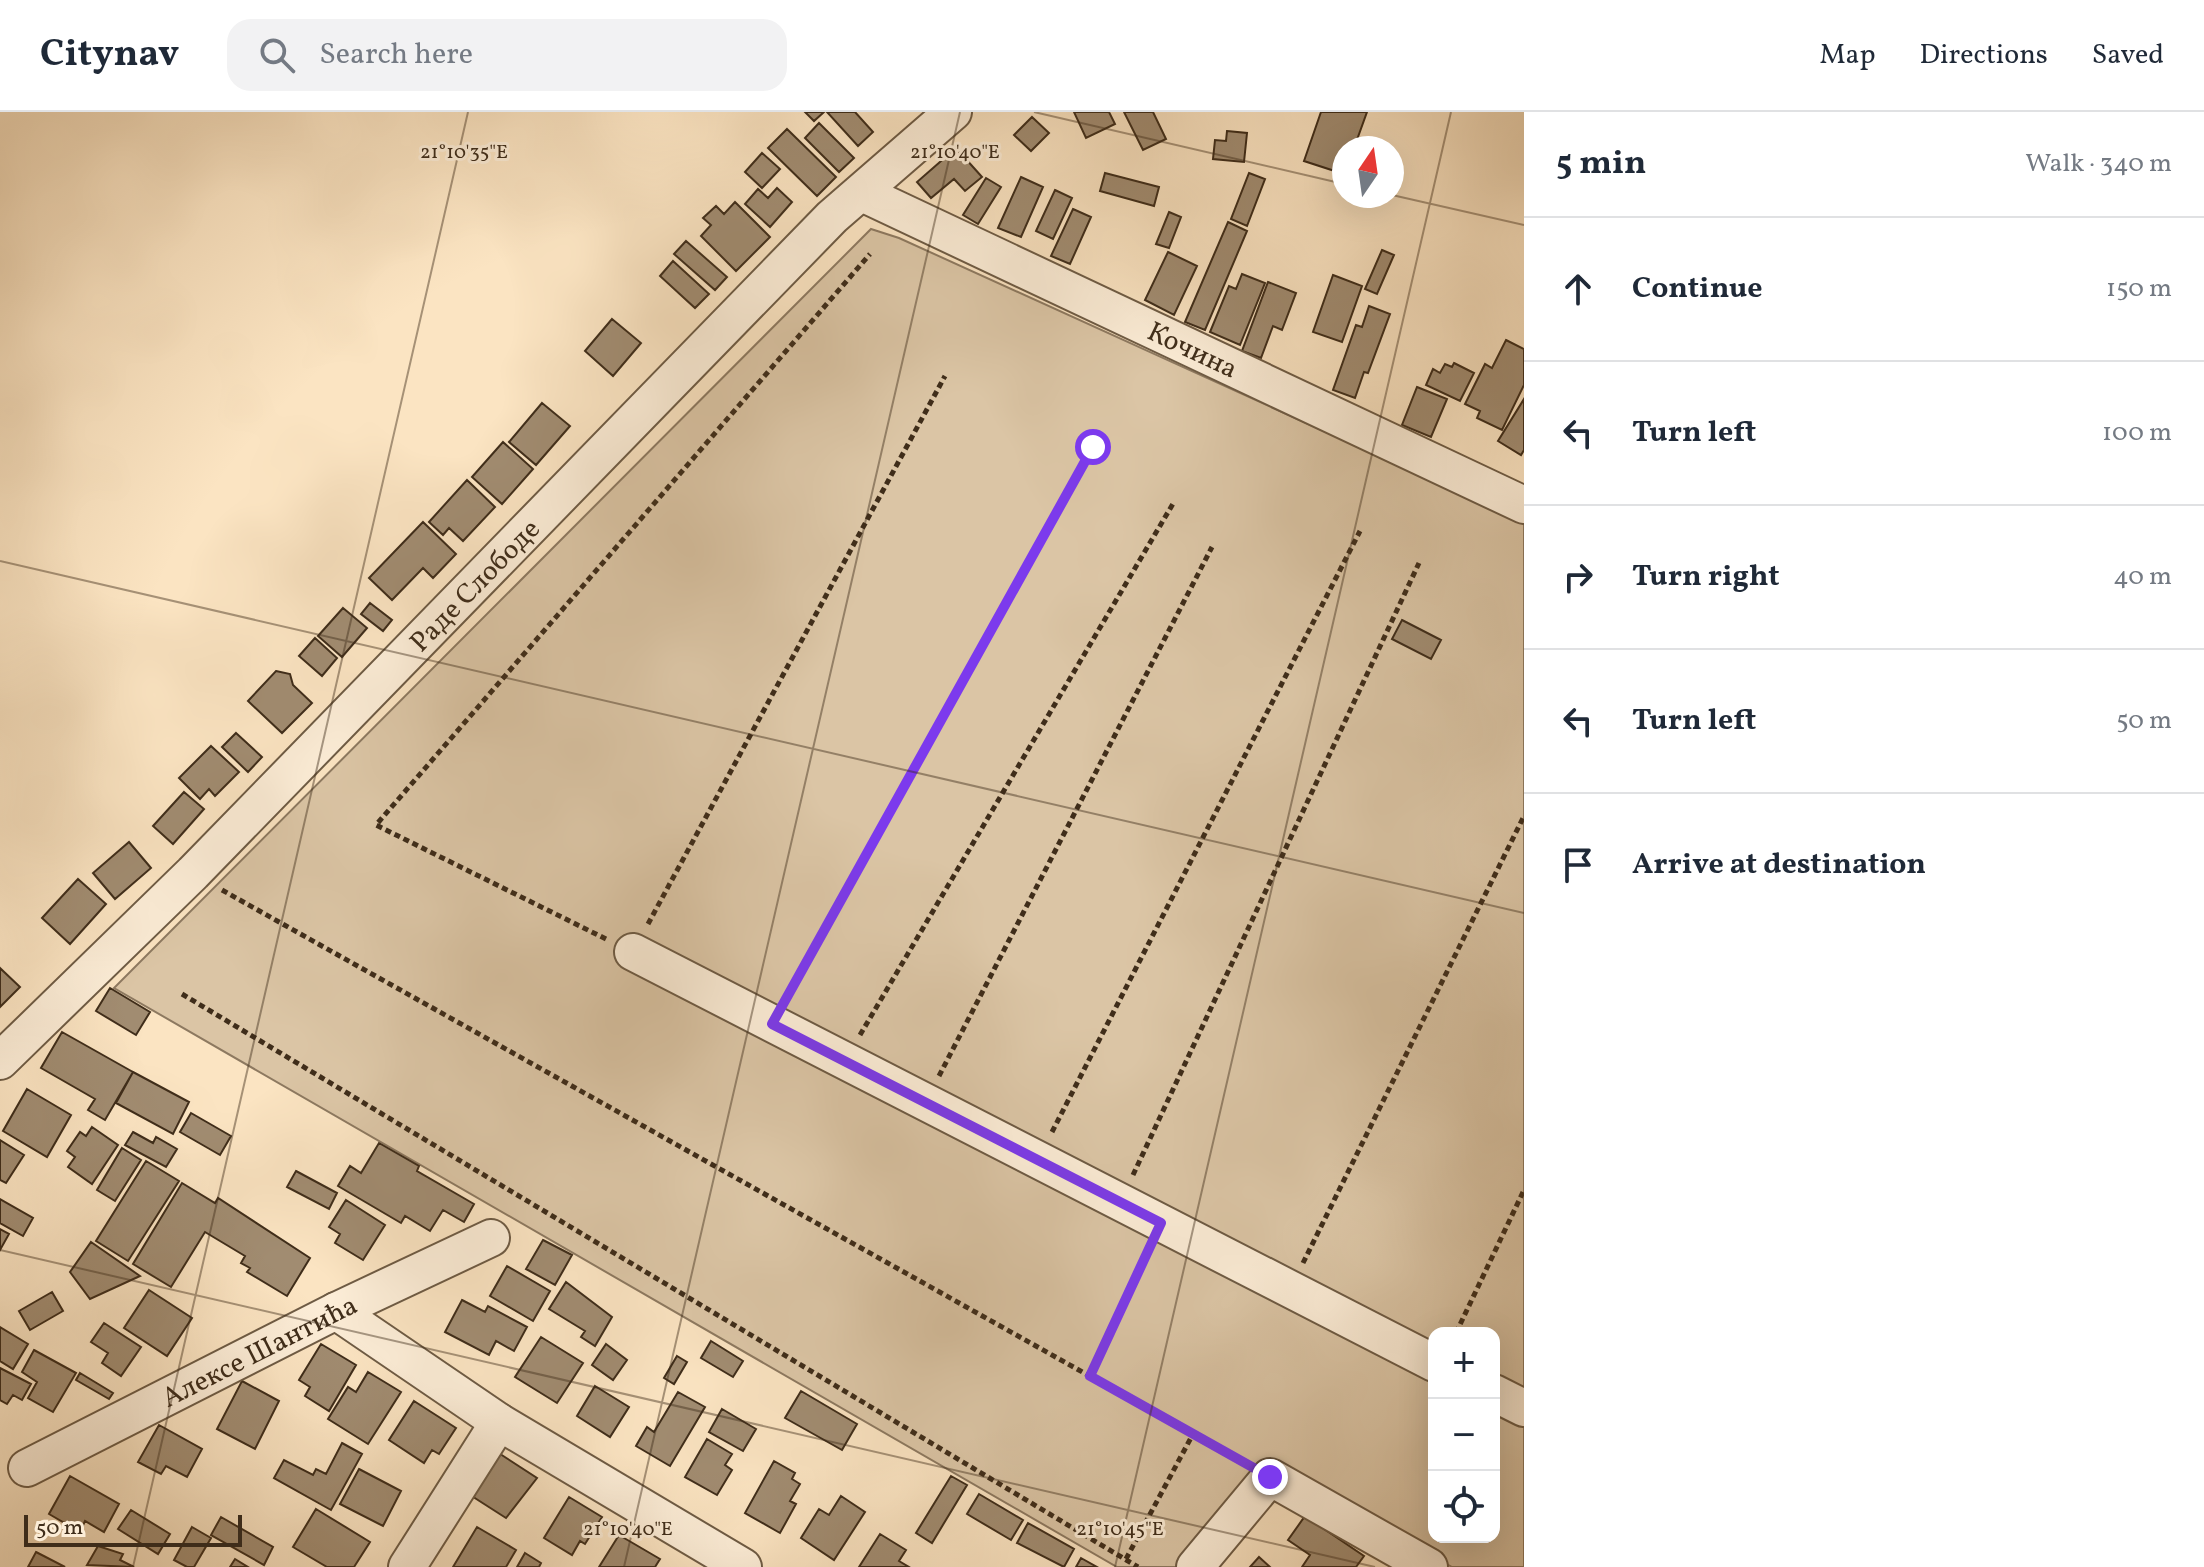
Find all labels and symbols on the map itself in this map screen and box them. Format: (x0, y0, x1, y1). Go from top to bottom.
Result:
north arrow (1332, 136, 1404, 208)
text: 21°10'35"E (420, 139, 508, 167)
text: 21°10'40"E (910, 139, 1000, 167)
street label: Кочина (1140, 313, 1244, 389)
route start (1075, 429, 1111, 465)
street label: Раде Слободе (402, 511, 550, 662)
street label: Алексе Шантића (155, 1287, 364, 1419)
route end (1252, 1459, 1288, 1495)
scale bar (24, 1511, 242, 1547)
text: 21°10'40"E (583, 1516, 673, 1544)
text: 21°10'45"E (1076, 1516, 1164, 1544)

